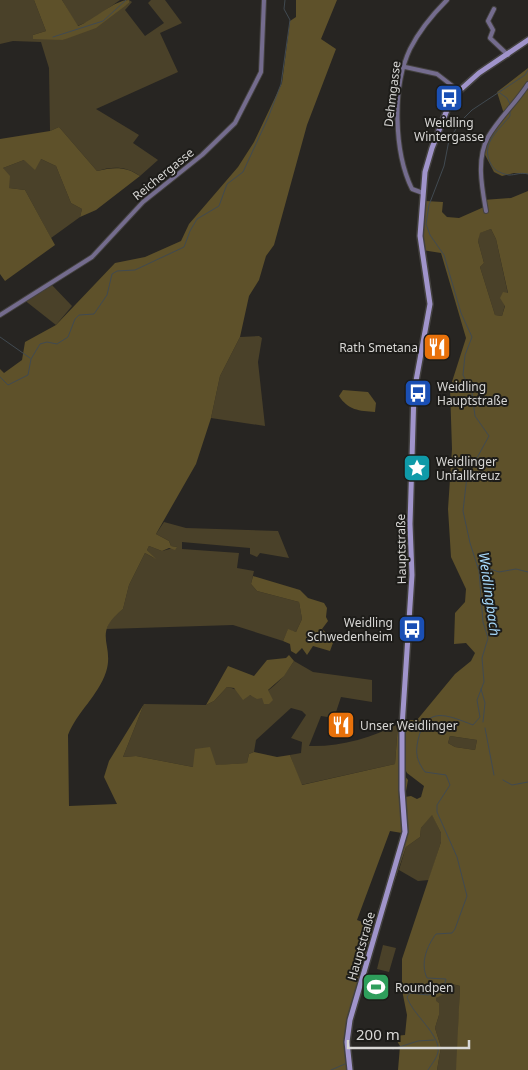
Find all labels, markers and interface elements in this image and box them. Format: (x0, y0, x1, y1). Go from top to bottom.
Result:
street label: Dehmgasse (380, 60, 405, 128)
bus stop icon: Weidling Wintergasse (434, 83, 464, 113)
place label: Weidling Wintergasse (414, 114, 484, 145)
street label: Reichergasse (129, 144, 197, 204)
restaurant icon: Rath Smetana (422, 332, 452, 362)
place label: Rath Smetana (339, 339, 418, 356)
bus stop icon: Weidling Hauptstraße (403, 378, 433, 408)
place label: Weidling Hauptstraße (437, 378, 508, 409)
place icon: Weidlinger Unfallkreuz (402, 453, 432, 483)
place label: Weidlinger Unfallkreuz (436, 453, 501, 484)
street label: Hauptstraße (392, 513, 410, 584)
water label: Weidlingbach (475, 551, 505, 637)
place label: Weidling Schwedenheim (307, 614, 393, 645)
bus stop icon: Weidling Schwedenheim (397, 614, 427, 644)
restaurant icon: Unser Weidlinger (326, 710, 356, 740)
place label: Unser Weidlinger (360, 717, 458, 734)
street label: Hauptstraße (343, 909, 379, 982)
sports icon: Roundpen (361, 972, 391, 1002)
place label: Roundpen (395, 979, 454, 996)
scale bar (348, 1018, 469, 1050)
text: 200 m (356, 1024, 400, 1044)

